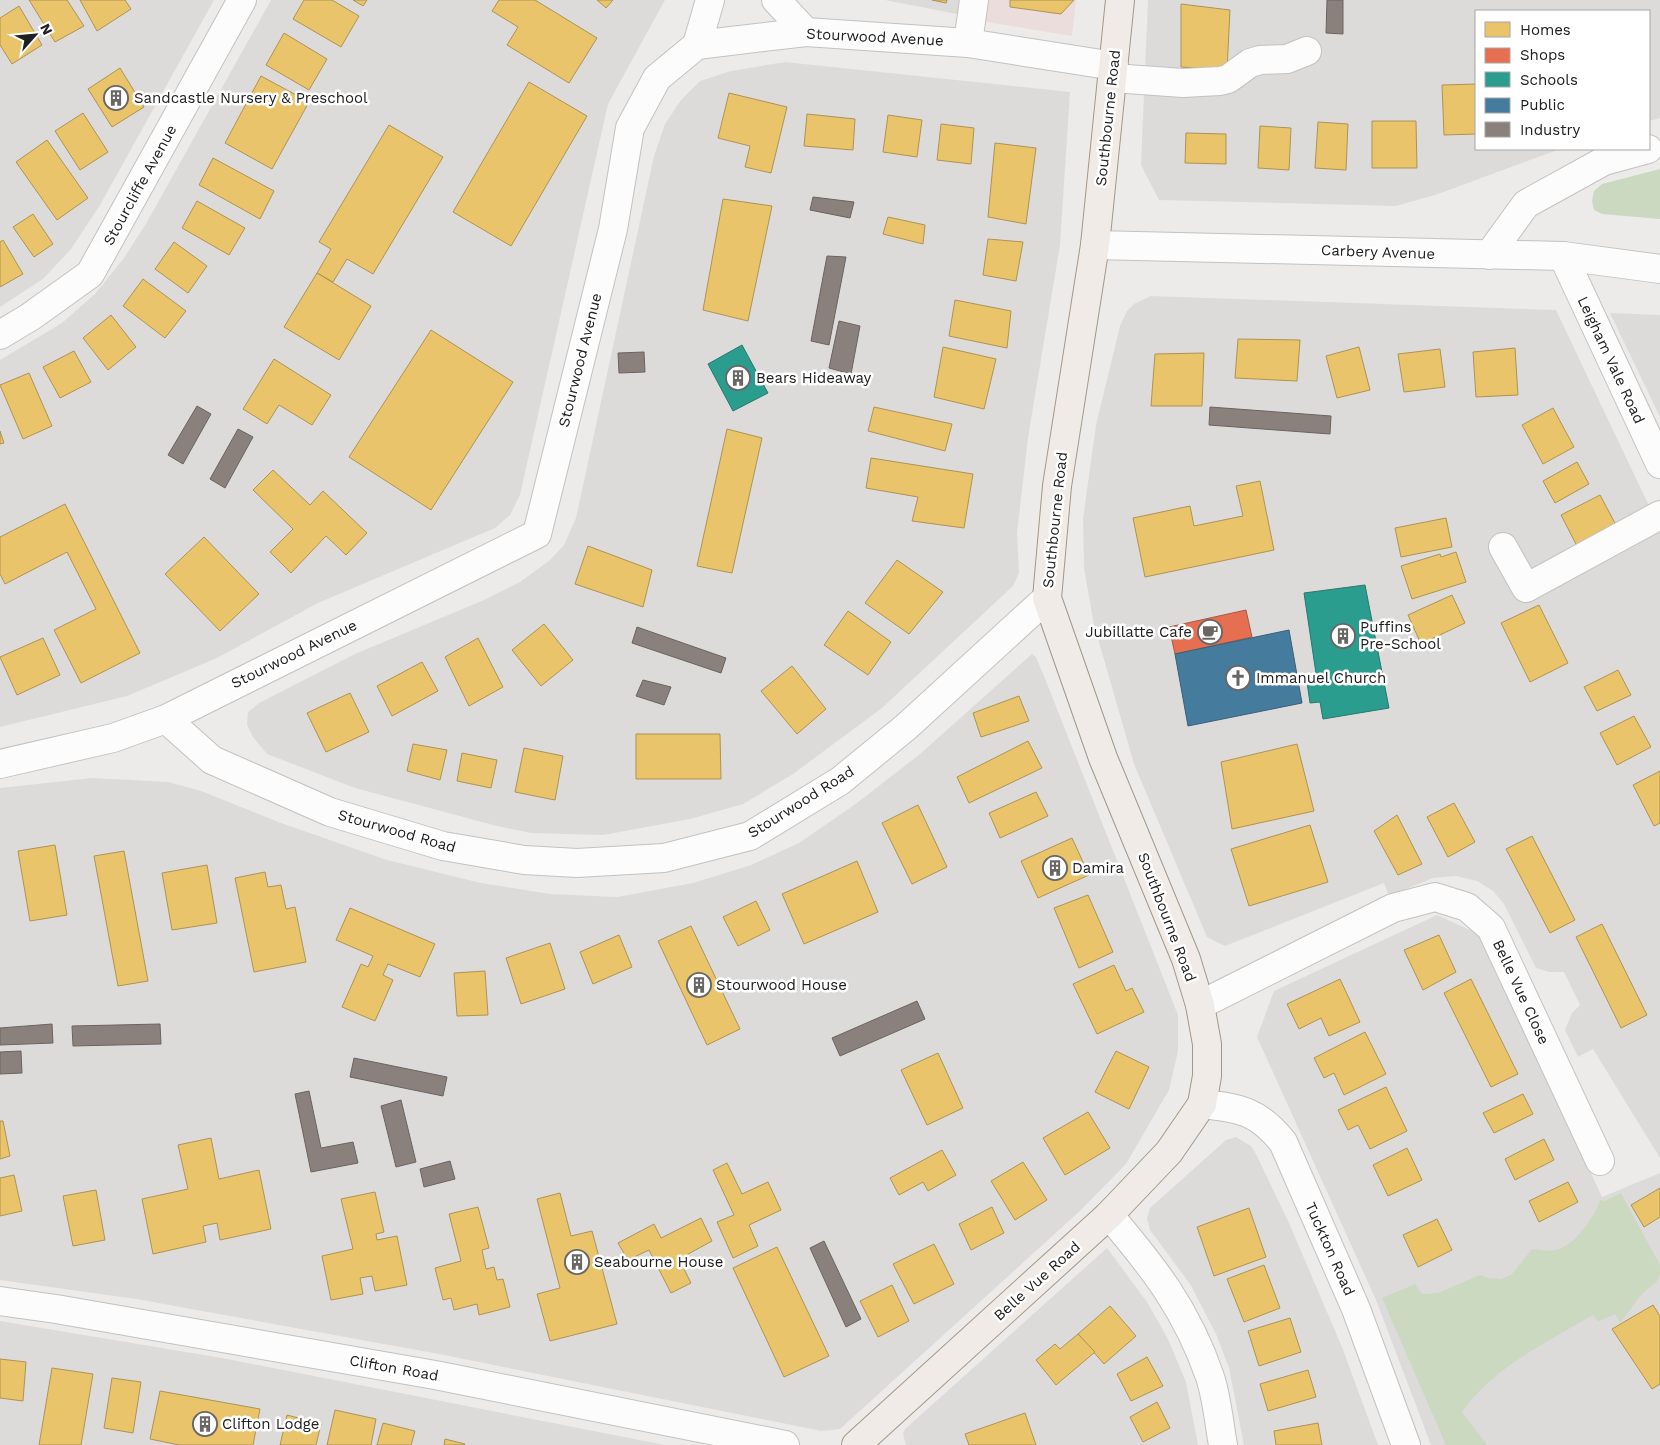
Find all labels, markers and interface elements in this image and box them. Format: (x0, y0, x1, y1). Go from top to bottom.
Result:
north arrow (10, 10, 60, 60)
legend (1475, 10, 1650, 150)
text: N (37, 21, 56, 37)
text: Homes (1520, 21, 1571, 39)
street label: Stourwood Avenue (806, 24, 944, 50)
text: Shops (1520, 46, 1565, 64)
street label: Southbourne Road (1092, 49, 1124, 187)
text: Schools (1520, 71, 1578, 89)
building icon: Sandcastle Nursery & Preschool (103, 85, 129, 111)
place label: Sandcastle Nursery & Preschool (134, 89, 368, 107)
text: Public (1520, 96, 1565, 114)
text: Industry (1520, 121, 1581, 139)
street label: Stourcliffe Avenue (99, 122, 181, 248)
street label: Carbery Avenue (1321, 241, 1435, 263)
street label: Stourwood Avenue (555, 291, 605, 429)
street label: Leigham Vale Road (1574, 294, 1648, 426)
building icon: Bears Hideaway (725, 365, 751, 391)
place label: Bears Hideaway (756, 369, 872, 387)
street label: Southbourne Road (1039, 451, 1071, 589)
street label: Stourwood Avenue (228, 616, 360, 692)
place label: Puffins Pre-School (1360, 618, 1441, 653)
cafe icon: Jubillatte Cafe (1197, 619, 1223, 645)
place label: Jubillatte Cafe (1085, 623, 1192, 641)
building icon: Puffins Pre-School (1330, 623, 1356, 649)
church icon: Immanuel Church (1225, 665, 1251, 691)
place label: Immanuel Church (1256, 669, 1386, 687)
street label: Stourwood Road (745, 762, 857, 842)
street label: Stourwood Road (336, 806, 458, 856)
street label: Southbourne Road (1134, 850, 1200, 984)
building icon: Damira (1042, 855, 1068, 881)
place label: Damira (1072, 859, 1125, 877)
street label: Belle Vue Close (1489, 937, 1553, 1047)
building icon: Stourwood House (686, 972, 712, 998)
place label: Stourwood House (716, 976, 847, 994)
street label: Tuckton Road (1301, 1199, 1359, 1299)
street label: Belle Vue Road (990, 1238, 1084, 1324)
building icon: Seabourne House (564, 1249, 590, 1275)
place label: Seabourne House (594, 1253, 723, 1271)
street label: Clifton Road (348, 1351, 440, 1385)
building icon: Clifton Lodge (192, 1411, 218, 1437)
place label: Clifton Lodge (222, 1415, 320, 1433)

